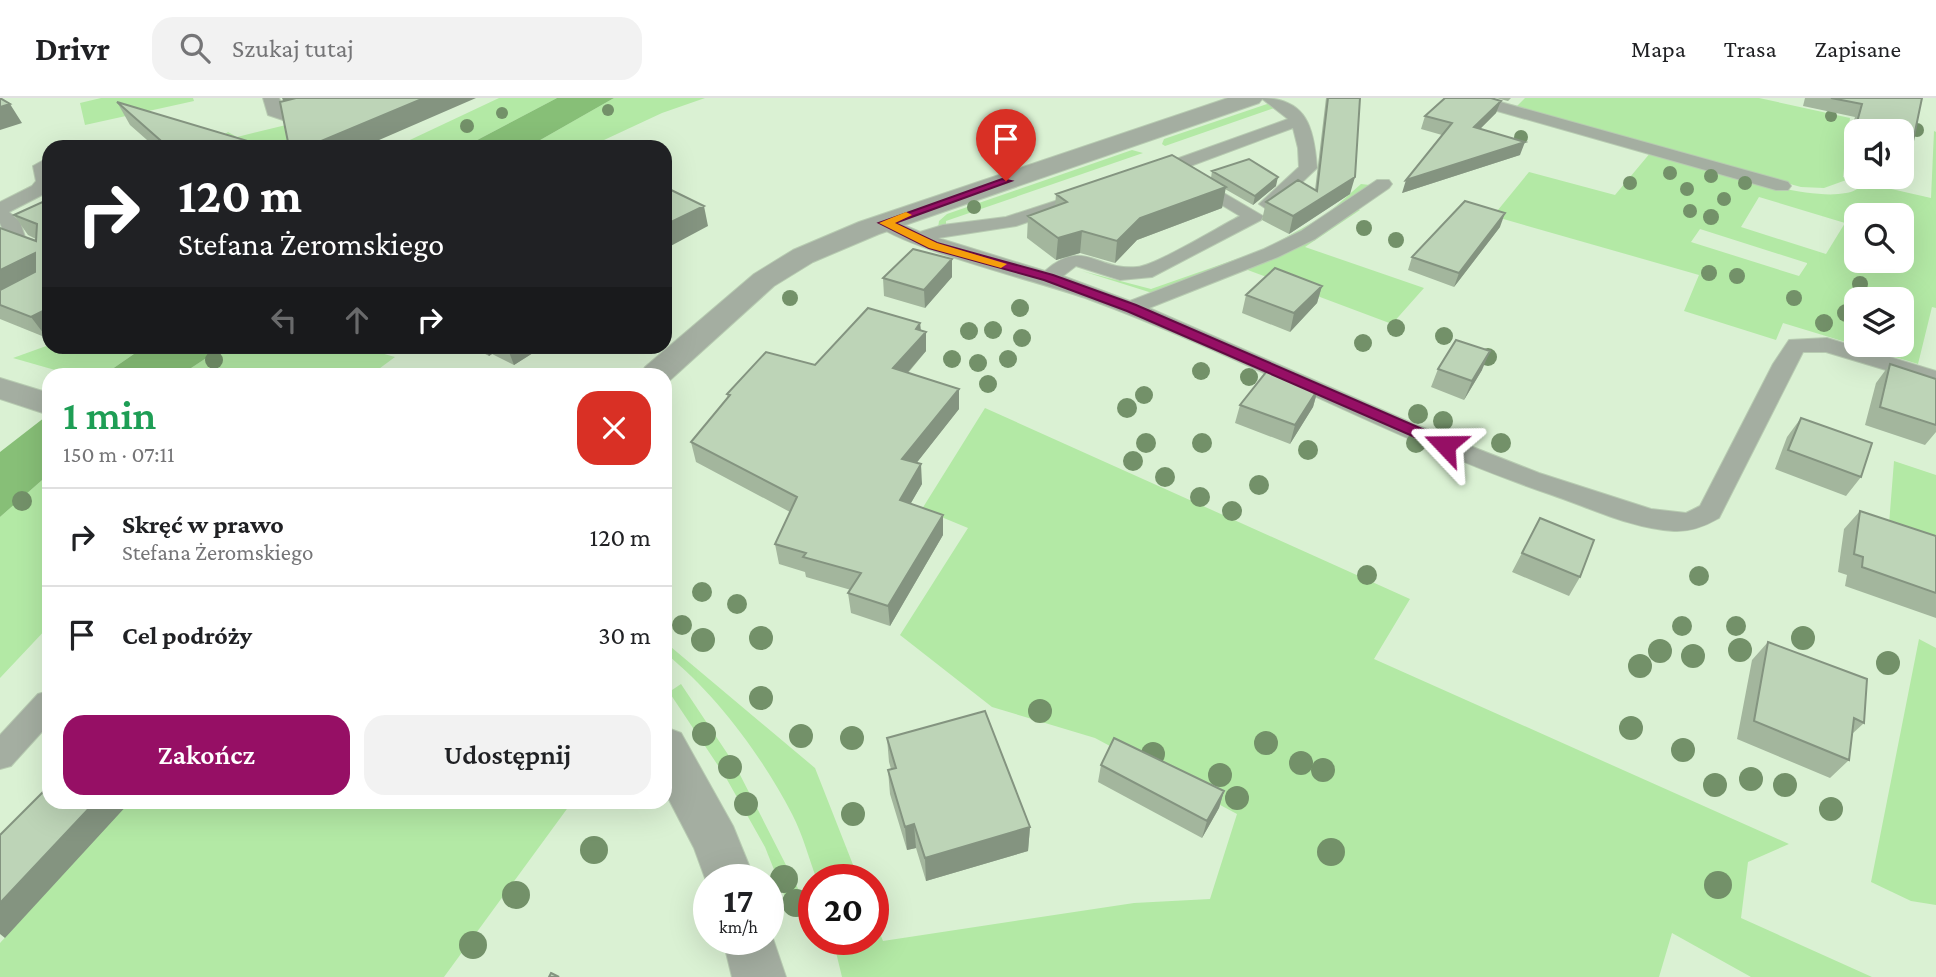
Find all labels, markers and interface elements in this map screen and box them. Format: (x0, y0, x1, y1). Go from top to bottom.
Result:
search box (152, 17, 642, 80)
icon: search (176, 29, 214, 67)
text: Drivr (35, 30, 110, 67)
text: Szukaj tutaj (232, 34, 354, 63)
text: Mapa (1631, 35, 1686, 62)
text: Trasa (1724, 35, 1777, 62)
text: Zapisane (1815, 35, 1901, 62)
pin (976, 109, 1036, 181)
map controls (1844, 119, 1914, 357)
button: sound (1844, 119, 1914, 189)
icon: arrive (987, 120, 1025, 158)
icon: right (63, 168, 154, 259)
text: 120 m (178, 168, 302, 223)
button: search (1844, 203, 1914, 273)
text: Stefana Żeromskiego (178, 226, 444, 262)
button: layers (1844, 287, 1914, 357)
icon: left (265, 301, 303, 339)
icon: ahead (338, 301, 376, 339)
icon: right (411, 301, 449, 339)
text: 1 min (63, 391, 156, 438)
button: close (577, 391, 651, 465)
position arrow (1408, 408, 1482, 482)
text: 150 m · 07:11 (63, 441, 175, 467)
text: Skręć w prawo (122, 510, 284, 539)
icon: right (63, 518, 101, 556)
text: 120 m (590, 523, 651, 552)
text: Stefana Żeromskiego (122, 539, 313, 565)
icon: arrive (63, 616, 101, 654)
text: Cel podróży (122, 621, 252, 650)
text: 30 m (598, 621, 651, 650)
button: Zakończ (63, 715, 350, 795)
button: Udostępnij (364, 715, 651, 795)
speed limit sign: 20 (798, 864, 889, 955)
text: 17 (723, 881, 754, 920)
text: km/h (719, 917, 758, 937)

